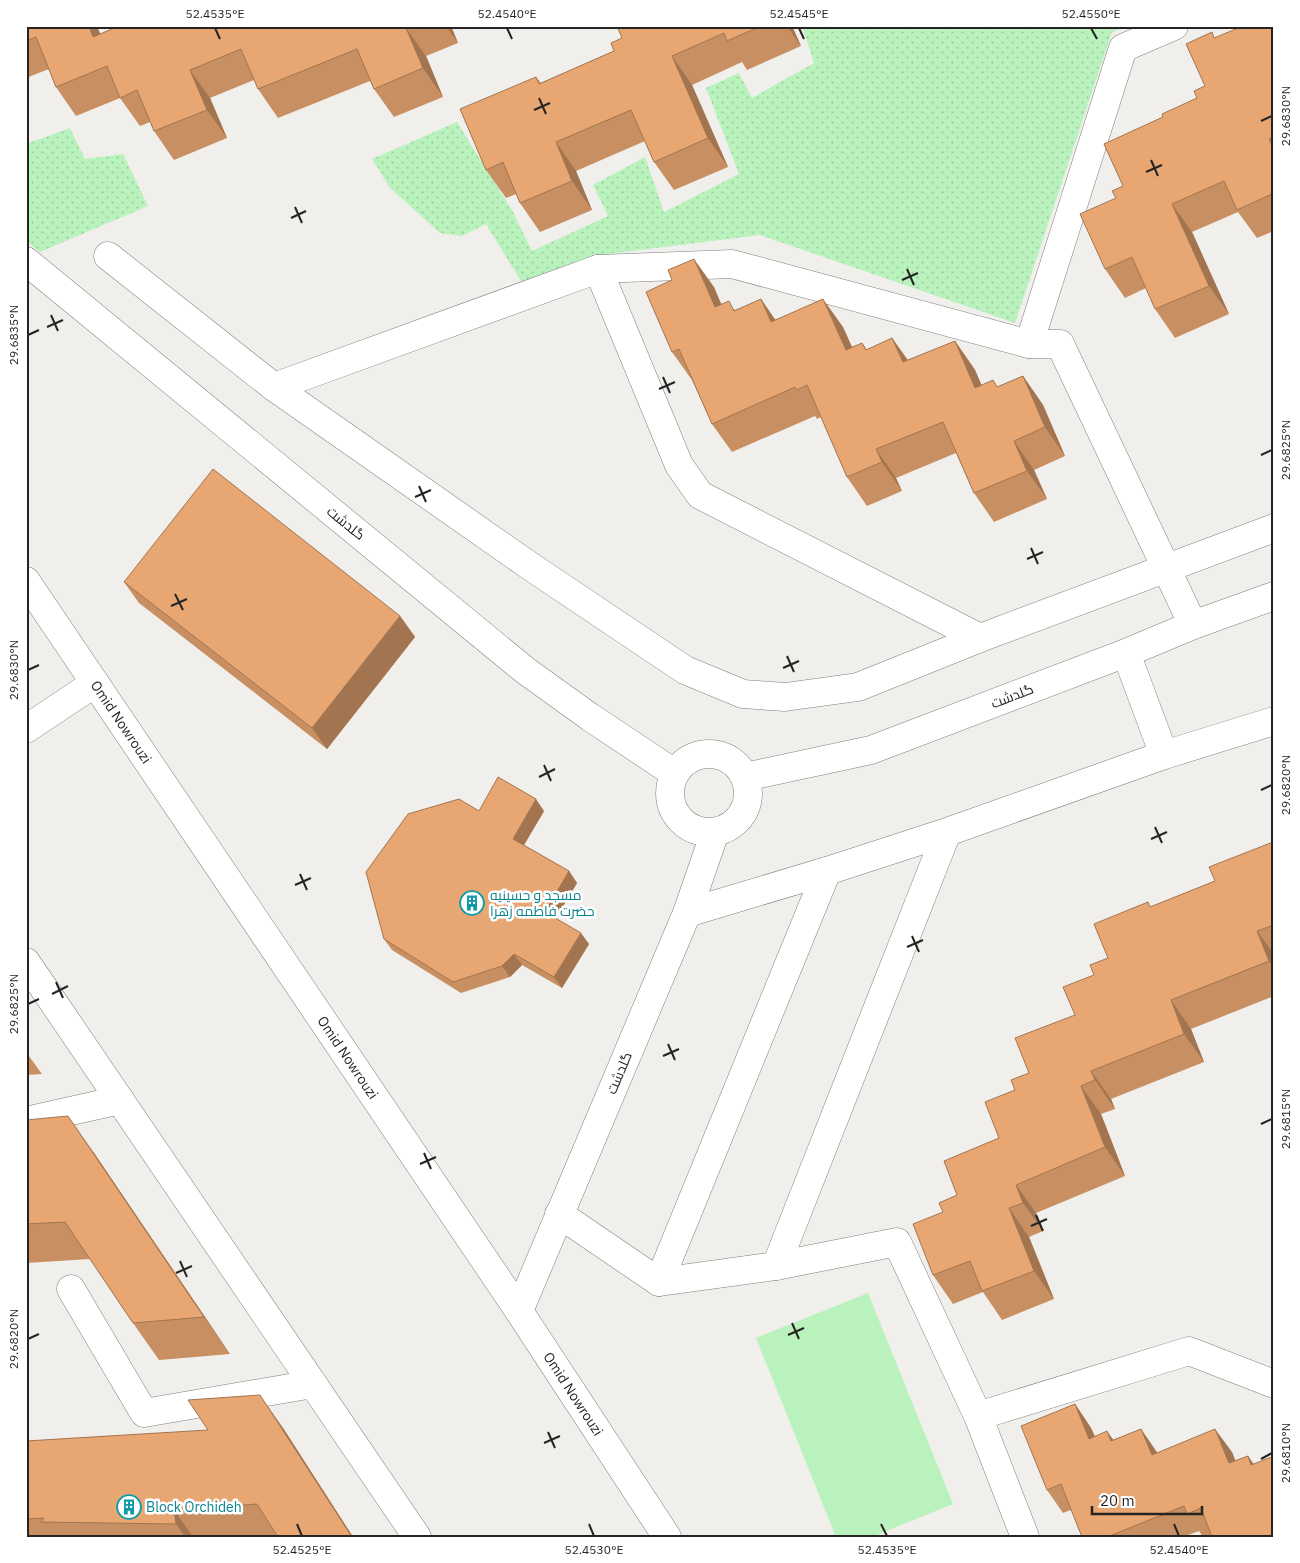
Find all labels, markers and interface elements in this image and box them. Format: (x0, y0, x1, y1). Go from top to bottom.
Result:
text: 52.4535°E (185, 6, 245, 21)
text: 52.4540°E (477, 6, 537, 21)
text: 52.4545°E (769, 6, 829, 21)
text: 52.4550°E (1061, 6, 1121, 21)
text: 29.6830°N (1278, 86, 1293, 146)
text: 29.6835°N (6, 305, 21, 365)
text: 29.6825°N (1278, 420, 1293, 480)
street label: گلدشت (323, 502, 369, 544)
text: 29.6830°N (6, 640, 21, 700)
street label: Omid Nowrouzi (87, 677, 156, 767)
street label: گلدشت (988, 680, 1036, 712)
text: 29.6820°N (1278, 755, 1293, 815)
place label: مسجد و حسینیه حضرت فاطمه زهرا (490, 886, 594, 920)
building icon: مسجد و حسینیه حضرت فاطمه زهرا (459, 890, 485, 916)
text: 29.6825°N (6, 974, 21, 1034)
street label: Omid Nowrouzi (313, 1013, 382, 1103)
street label: گلدشت (602, 1049, 636, 1097)
text: 29.6815°N (1278, 1089, 1293, 1149)
text: 29.6820°N (6, 1309, 21, 1369)
street label: Omid Nowrouzi (539, 1349, 607, 1439)
text: 29.6810°N (1278, 1423, 1293, 1483)
scale bar (1092, 1483, 1202, 1515)
text: 20 m (1100, 1491, 1135, 1510)
building icon: Block Orchideh (116, 1494, 142, 1520)
place label: Block Orchideh (146, 1498, 242, 1516)
text: 52.4525°E (272, 1542, 332, 1557)
text: 52.4530°E (564, 1542, 624, 1557)
text: 52.4535°E (857, 1542, 917, 1557)
text: 52.4540°E (1149, 1542, 1209, 1557)

